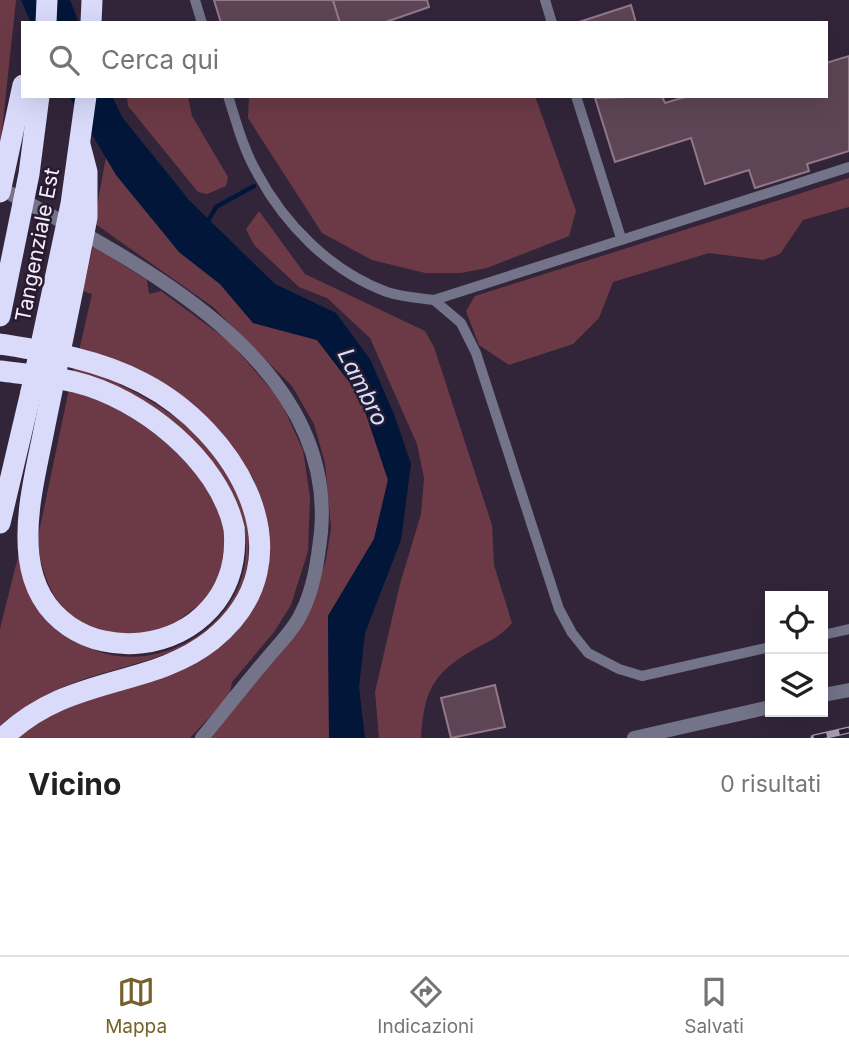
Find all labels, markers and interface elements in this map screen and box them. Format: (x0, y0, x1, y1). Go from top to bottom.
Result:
search box (21, 21, 828, 98)
icon: search (45, 41, 83, 79)
text: Cerca qui (101, 44, 219, 75)
street label: Tangenziale Est (10, 166, 64, 324)
water label: Lambro (332, 343, 394, 431)
map controls (765, 591, 828, 717)
button: locate (765, 591, 828, 654)
button: layers (765, 654, 828, 717)
text: Vicino (28, 766, 121, 802)
text: 0 risultati (720, 770, 821, 798)
tab: Mappa (105, 973, 167, 1038)
tab: Indicazioni (377, 973, 474, 1038)
tab: Salvati (684, 973, 744, 1038)

